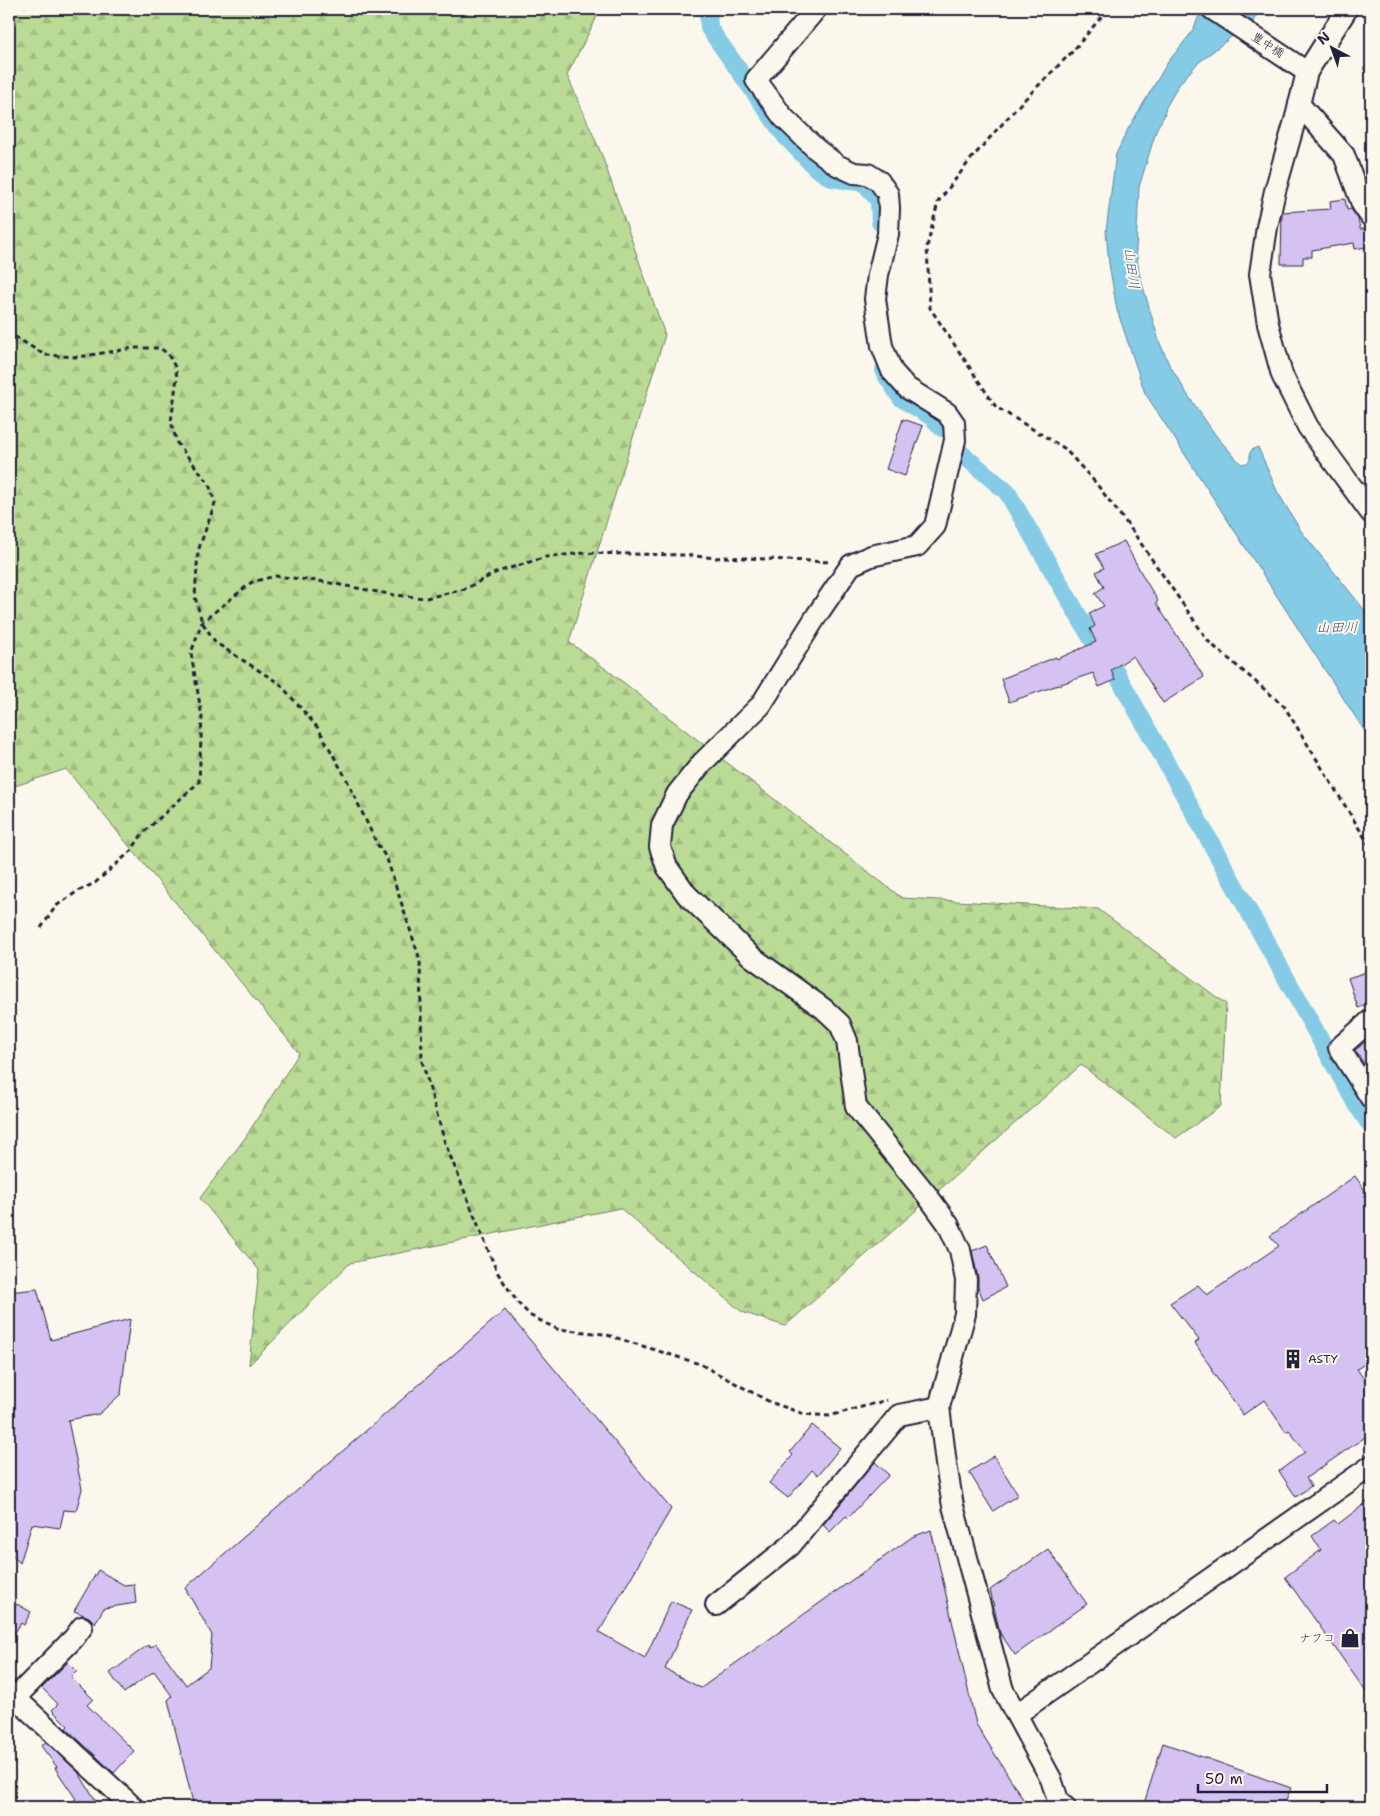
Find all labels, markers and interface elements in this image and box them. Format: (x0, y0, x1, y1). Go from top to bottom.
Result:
north arrow (1308, 22, 1358, 72)
street label: 豊中橋 (1249, 28, 1287, 62)
text: N (1313, 28, 1334, 49)
water label: 山田川 (1120, 246, 1144, 290)
water label: 山田川 (1316, 618, 1358, 636)
building icon: ASTY (1282, 1348, 1304, 1370)
place label: ASTY (1308, 1351, 1339, 1367)
shop icon: ナフコ (1339, 1627, 1361, 1649)
place label: ナフコ (1299, 1630, 1335, 1646)
scale bar (1198, 1761, 1326, 1793)
text: 50 m (1205, 1769, 1243, 1789)

